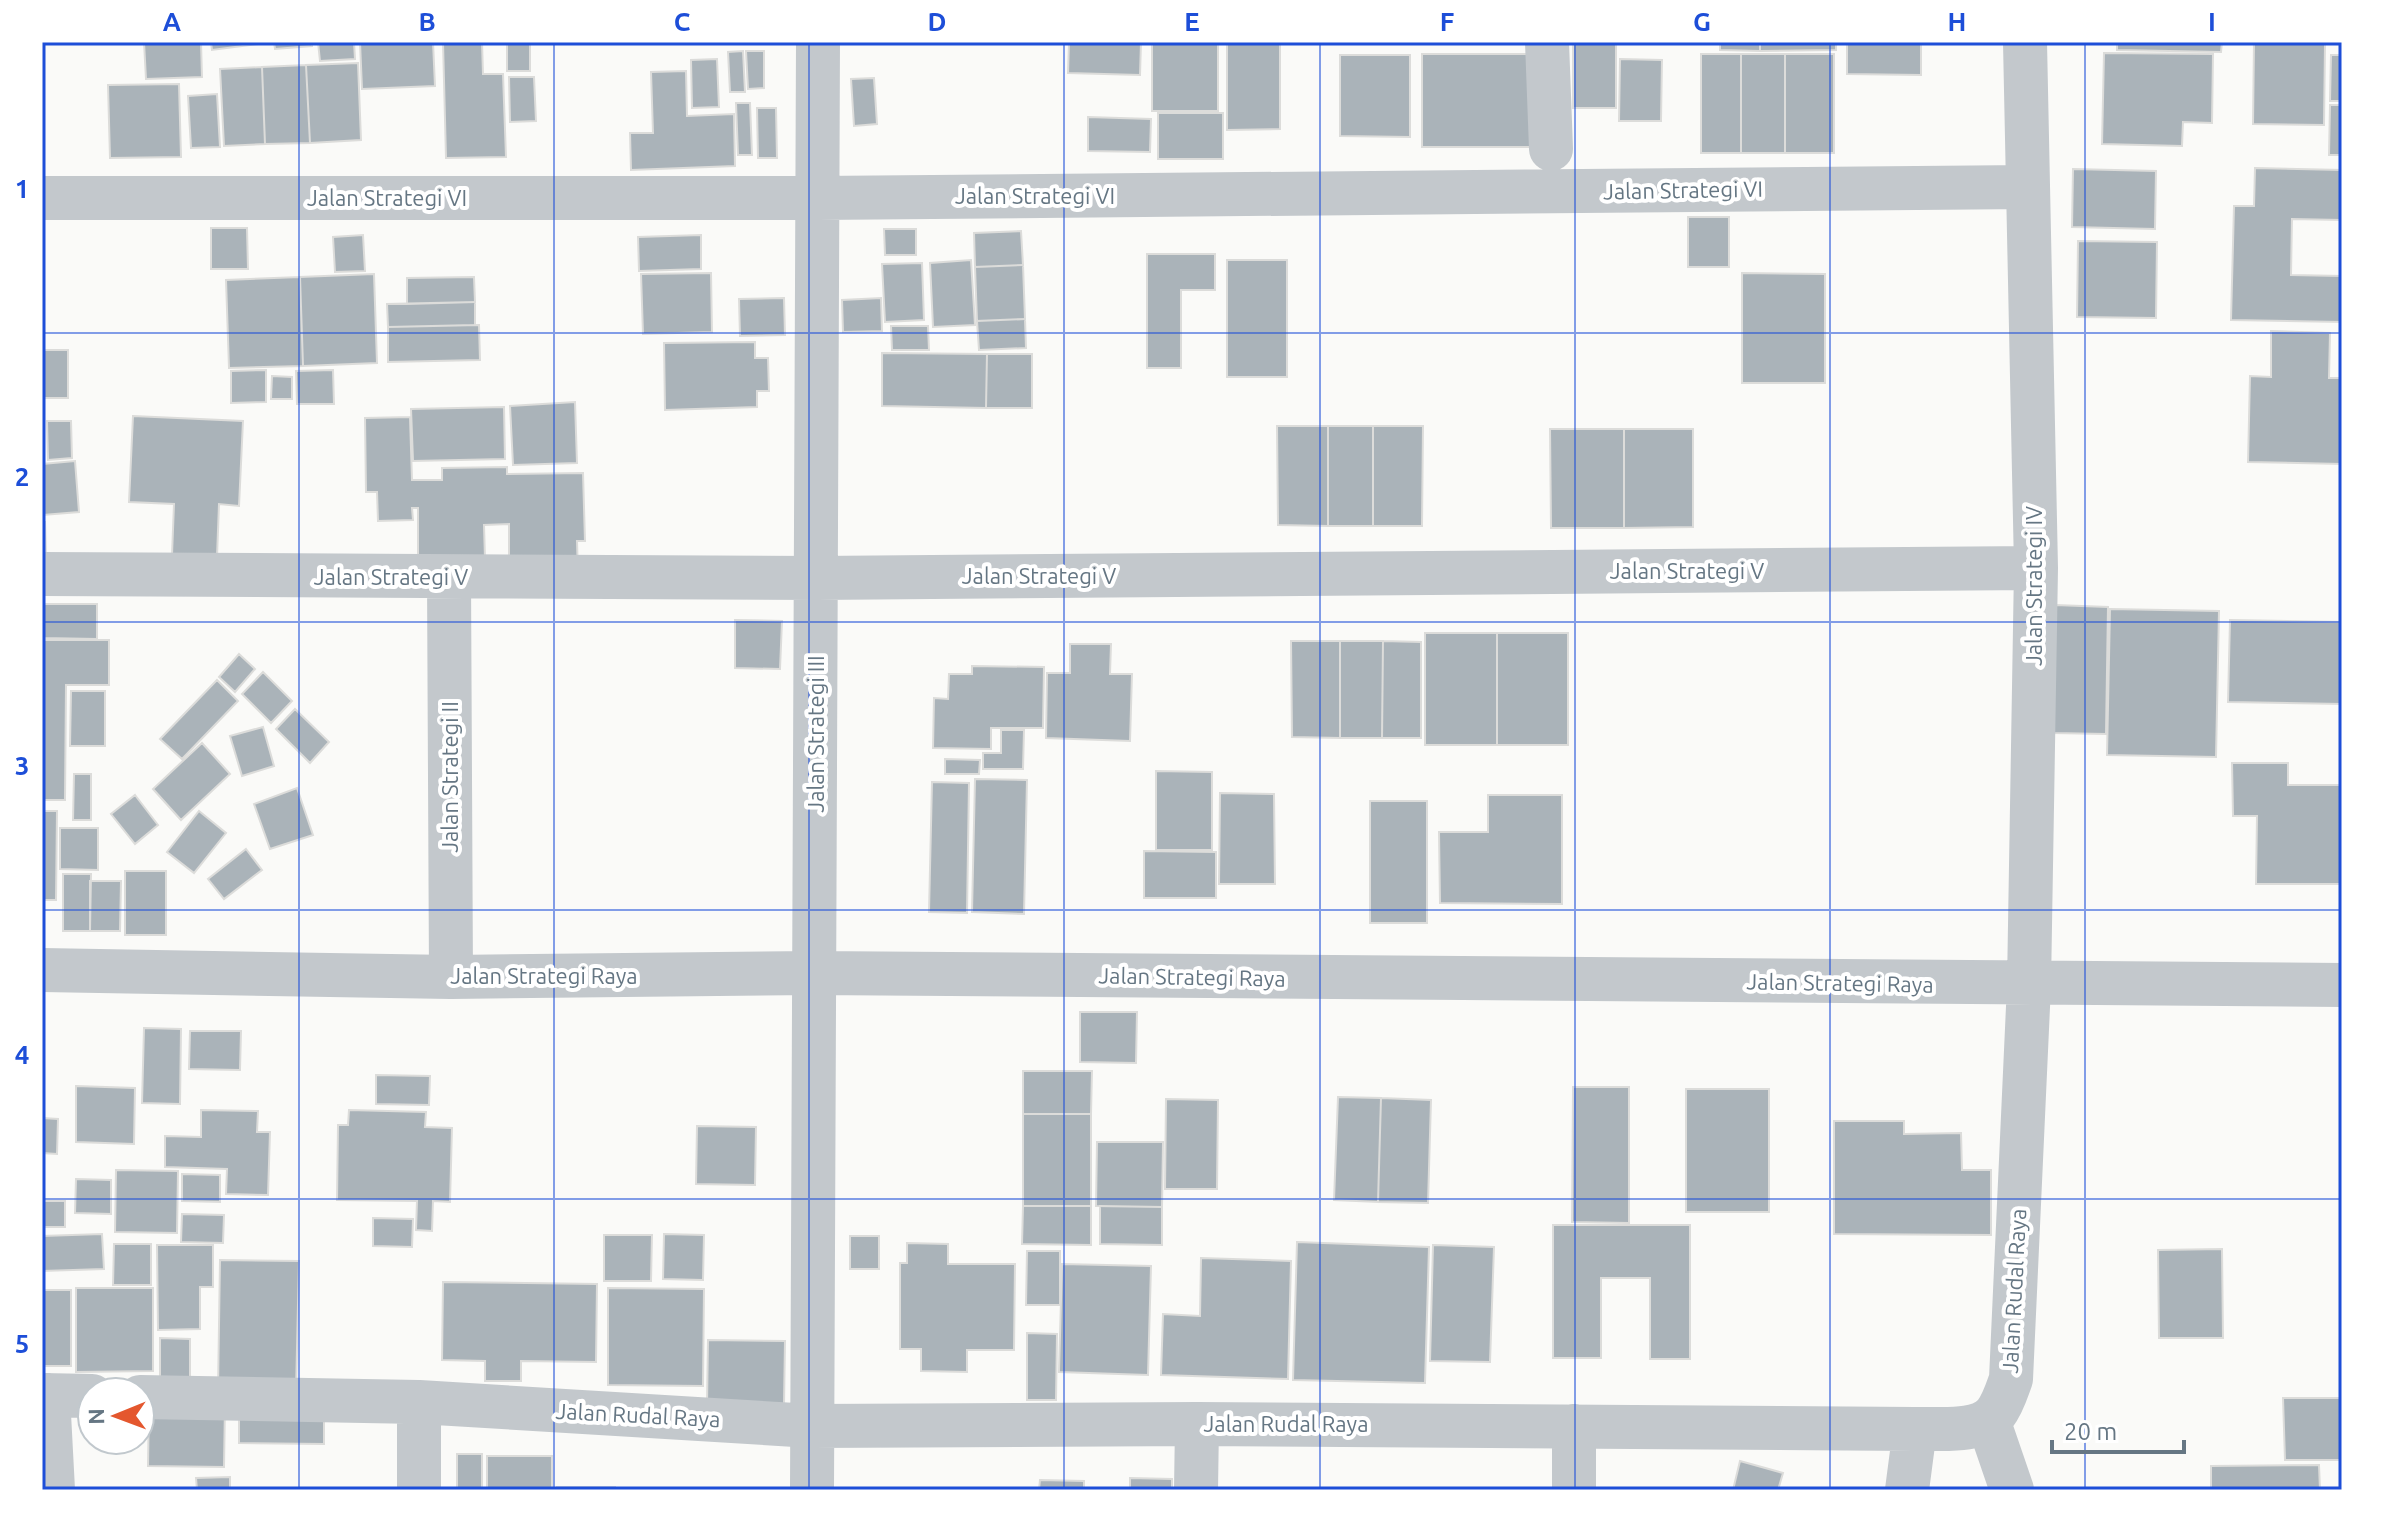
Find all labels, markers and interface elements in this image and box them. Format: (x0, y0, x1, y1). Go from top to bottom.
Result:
text: A (163, 7, 182, 36)
text: B (418, 7, 436, 36)
text: C (674, 7, 691, 36)
text: D (928, 7, 946, 36)
text: E (1184, 7, 1200, 36)
text: F (1440, 7, 1454, 36)
text: G (1693, 7, 1711, 36)
text: H (1948, 7, 1966, 36)
text: I (2208, 7, 2216, 36)
text: 1 (15, 174, 29, 203)
street label: Jalan Strategi VI (1603, 176, 1763, 203)
street label: Jalan Strategi VI (955, 183, 1115, 208)
street label: Jalan Strategi VI (307, 185, 467, 210)
text: 2 (15, 462, 29, 491)
street label: Jalan Strategi IV (2021, 506, 2046, 666)
street label: Jalan Strategi V (1610, 558, 1764, 583)
street label: Jalan Strategi V (962, 563, 1116, 588)
street label: Jalan Strategi V (314, 564, 468, 589)
street label: Jalan Strategi III (803, 655, 828, 813)
street label: Jalan Strategi II (437, 701, 462, 853)
text: 3 (15, 751, 29, 780)
street label: Jalan Strategi Raya (1098, 962, 1286, 991)
street label: Jalan Strategi Raya (450, 963, 638, 988)
street label: Jalan Strategi Raya (1746, 968, 1934, 997)
text: 4 (15, 1040, 29, 1069)
street label: Jalan Rudal Raya (1997, 1208, 2030, 1374)
text: 5 (15, 1329, 29, 1358)
north arrow (76, 1376, 156, 1456)
street label: Jalan Rudal Raya (555, 1398, 721, 1431)
scale bar (2052, 1404, 2184, 1454)
text: N (83, 1408, 108, 1425)
street label: Jalan Rudal Raya (1204, 1411, 1368, 1436)
text: 20 m (2064, 1418, 2117, 1445)

